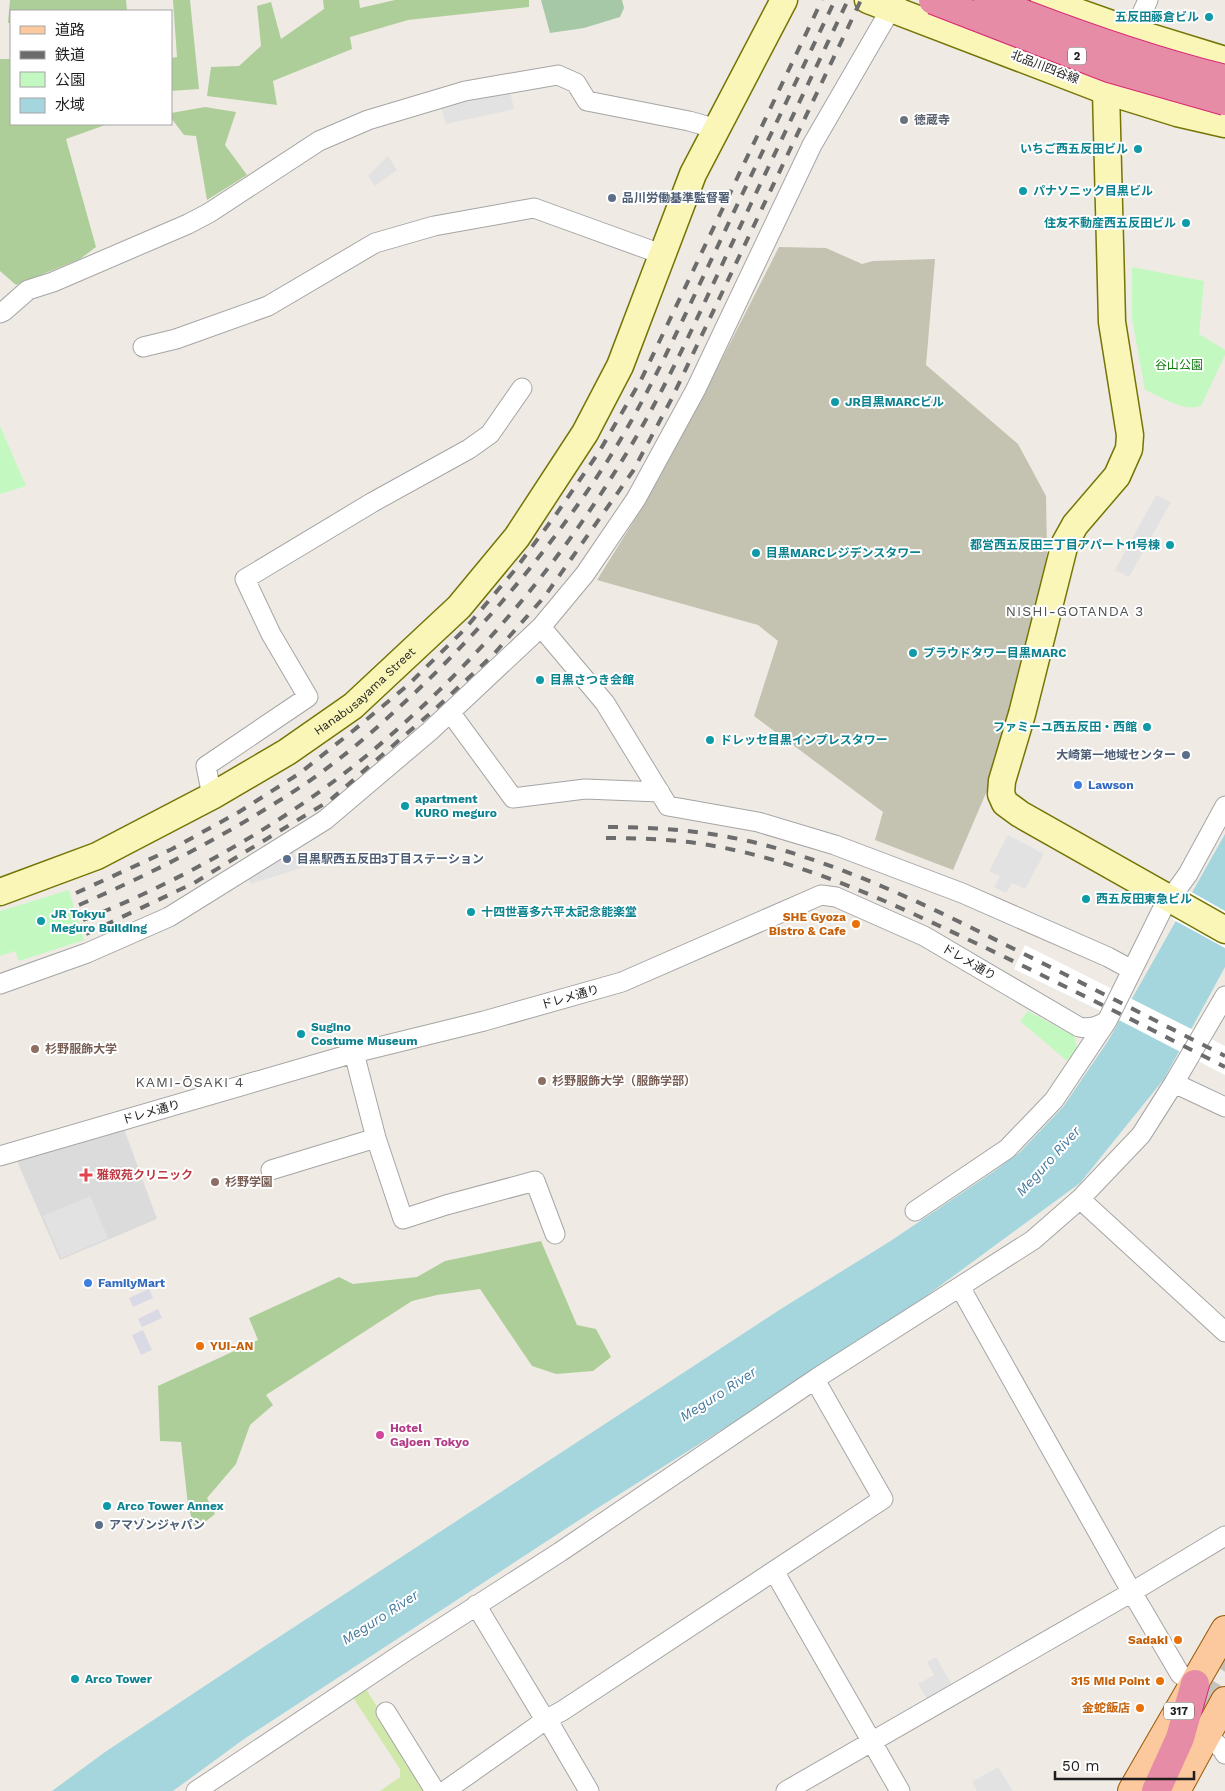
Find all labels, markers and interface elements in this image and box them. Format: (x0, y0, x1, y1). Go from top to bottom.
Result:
legend (10, 10, 172, 125)
place label: 五反田藤倉ビル (1115, 10, 1199, 24)
marker: 五反田藤倉ビル (1203, 11, 1215, 23)
text: 道路 (55, 21, 85, 39)
text: 鉄道 (55, 46, 85, 64)
street label: 北品川四谷線 (1009, 48, 1081, 86)
road number: 2 (1068, 48, 1086, 64)
text: 公園 (55, 71, 85, 89)
text: 水域 (55, 96, 85, 114)
place label: 徳蔵寺 (914, 113, 950, 127)
marker: 徳蔵寺 (898, 114, 910, 126)
place label: いちご西五反田ビル (1020, 142, 1128, 156)
marker: いちご西五反田ビル (1132, 143, 1144, 155)
place label: パナソニック目黒ビル (1033, 184, 1153, 198)
marker: パナソニック目黒ビル (1017, 185, 1029, 197)
place label: 品川労働基準監督署 (622, 191, 730, 205)
marker: 品川労働基準監督署 (606, 192, 618, 204)
place label: 住友不動産西五反田ビル (1044, 216, 1176, 230)
marker: 住友不動産西五反田ビル (1180, 217, 1192, 229)
park label: 谷山公園 (1155, 358, 1203, 372)
place label: JR目黒MARCビル (845, 395, 944, 409)
marker: JR目黒MARCビル (829, 396, 841, 408)
place label: 都営西五反田三丁目アパート11号棟 (970, 538, 1160, 552)
marker: 都営西五反田三丁目アパート11号棟 (1164, 539, 1176, 551)
place label: 目黒MARCレジデンスタワー (766, 546, 921, 560)
marker: 目黒MARCレジデンスタワー (750, 547, 762, 559)
district label: NISHI-GOTANDA 3 (1006, 603, 1144, 619)
street label: Hanabusayama Street (311, 644, 418, 738)
place label: プラウドタワー目黒MARC (923, 646, 1066, 660)
marker: プラウドタワー目黒MARC (907, 647, 919, 659)
place label: 目黒さつき会館 (550, 673, 634, 687)
marker: 目黒さつき会館 (534, 674, 546, 686)
place label: ファミーユ西五反田・西館 (993, 720, 1137, 734)
marker: ファミーユ西五反田・西館 (1141, 721, 1153, 733)
place label: ドレッセ目黒インプレスタワー (720, 733, 888, 747)
marker: ドレッセ目黒インプレスタワー (704, 734, 716, 746)
place label: 大崎第一地域センター (1056, 748, 1176, 762)
marker: 大崎第一地域センター (1180, 749, 1192, 761)
place label: Lawson (1088, 778, 1134, 792)
marker: Lawson (1072, 779, 1084, 791)
place label: apartment KURO meguro (415, 792, 497, 820)
marker: apartment KURO meguro (399, 800, 411, 812)
place label: 目黒駅西五反田3丁目ステーション (297, 852, 484, 866)
marker: 目黒駅西五反田3丁目ステーション (281, 853, 293, 865)
place label: 西五反田東急ビル (1096, 892, 1192, 906)
marker: 西五反田東急ビル (1080, 893, 1092, 905)
place label: 十四世喜多六平太記念能楽堂 (481, 905, 637, 919)
marker: 十四世喜多六平太記念能楽堂 (465, 906, 477, 918)
place label: JR Tokyu Meguro Building (51, 907, 147, 935)
place label: SHE Gyoza Bistro & Cafe (769, 910, 846, 938)
marker: JR Tokyu Meguro Building (35, 915, 47, 927)
marker: SHE Gyoza Bistro & Cafe (850, 918, 862, 930)
street label: ドレメ通り (940, 941, 998, 983)
street label: ドレメ通り (539, 982, 601, 1012)
place label: Sugino Costume Museum (311, 1020, 417, 1048)
marker: Sugino Costume Museum (295, 1028, 307, 1040)
place label: 杉野服飾大学 (45, 1042, 117, 1056)
marker: 杉野服飾大学 (29, 1043, 41, 1055)
district label: KAMI-ŌSAKI 4 (136, 1074, 244, 1090)
place label: 杉野服飾大学（服飾学部） (552, 1074, 696, 1088)
marker: 杉野服飾大学（服飾学部） (536, 1075, 548, 1087)
street label: ドレメ通り (120, 1097, 182, 1127)
water label: Meguro River (1013, 1123, 1084, 1199)
marker: 雅叙苑クリニック (79, 1168, 93, 1182)
place label: 雅叙苑クリニック (96, 1168, 193, 1182)
place label: 杉野学園 (225, 1175, 273, 1189)
marker: 杉野学園 (209, 1176, 221, 1188)
place label: FamilyMart (98, 1276, 166, 1290)
marker: FamilyMart (82, 1277, 94, 1289)
place label: YUI-AN (210, 1339, 253, 1353)
marker: YUI-AN (194, 1340, 206, 1352)
water label: Meguro River (677, 1363, 760, 1425)
place label: Hotel Gajoen Tokyo (390, 1421, 469, 1449)
marker: Hotel Gajoen Tokyo (374, 1429, 386, 1441)
place label: Arco Tower Annex (117, 1499, 224, 1513)
marker: Arco Tower Annex (101, 1500, 113, 1512)
place label: アマゾンジャパン (109, 1518, 205, 1532)
marker: アマゾンジャパン (93, 1519, 105, 1531)
water label: Meguro River (339, 1586, 422, 1648)
place label: Sadaki (1128, 1633, 1168, 1647)
marker: Sadaki (1172, 1634, 1184, 1646)
place label: Arco Tower (85, 1672, 153, 1686)
marker: Arco Tower (69, 1673, 81, 1685)
place label: 315 Mid Point (1071, 1674, 1151, 1688)
marker: 315 Mid Point (1154, 1675, 1166, 1687)
place label: 金蛇飯店 (1082, 1701, 1130, 1715)
marker: 金蛇飯店 (1134, 1702, 1146, 1714)
road number: 317 (1164, 1702, 1194, 1720)
scale bar (1055, 1748, 1194, 1780)
text: 50 m (1062, 1757, 1099, 1775)

